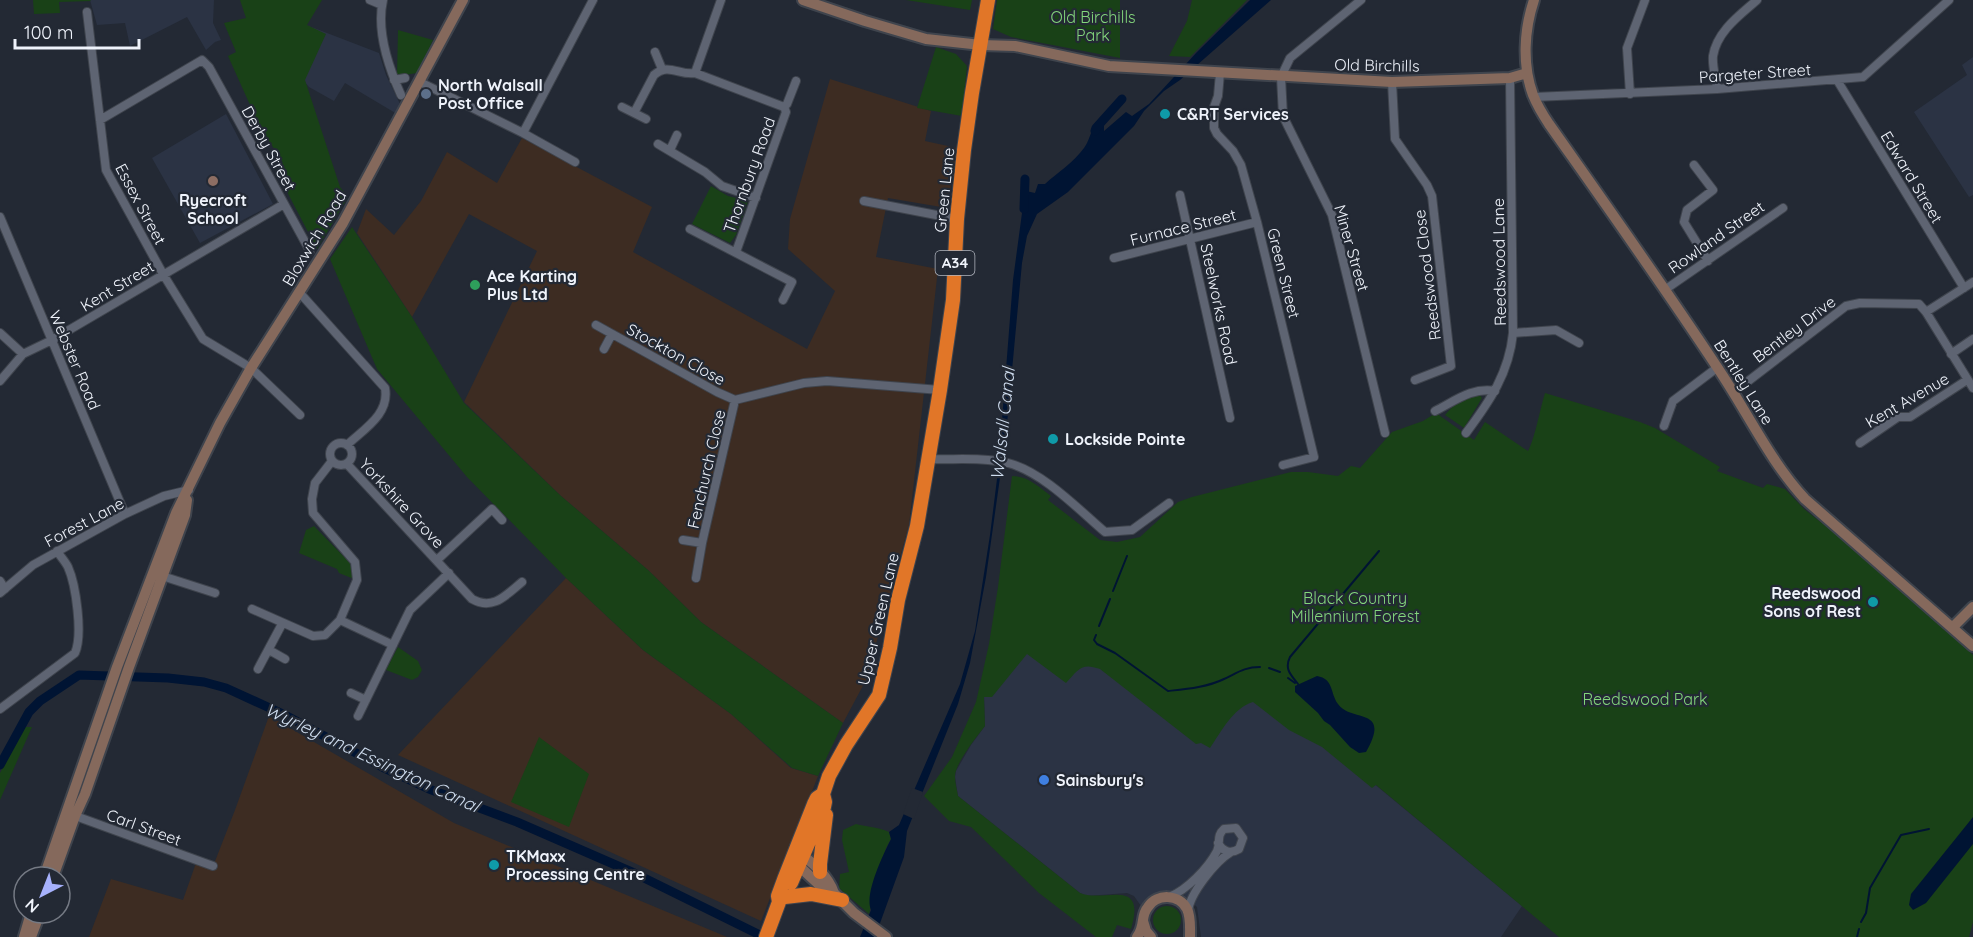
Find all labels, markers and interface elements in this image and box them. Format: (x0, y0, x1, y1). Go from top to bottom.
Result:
park label: Old Birchills Park (1050, 7, 1136, 45)
scale bar (15, 12, 140, 50)
text: 100 m (24, 21, 73, 44)
street label: Old Birchills (1334, 54, 1420, 76)
street label: Pargeter Street (1698, 59, 1812, 87)
place label: North Walsall Post Office (438, 75, 543, 113)
marker: North Walsall Post Office (419, 87, 433, 101)
street label: Derby Street (238, 102, 300, 194)
place label: C&RT Services (1177, 104, 1289, 124)
marker: C&RT Services (1158, 107, 1172, 121)
street label: Thornbury Road (719, 114, 779, 236)
street label: Edward Street (1877, 127, 1947, 227)
street label: Green Lane (930, 147, 958, 233)
street label: Essex Street (111, 160, 171, 248)
marker: Ryecroft School (206, 174, 220, 188)
street label: Bloxwich Road (278, 187, 350, 289)
place label: Ryecroft School (179, 190, 247, 228)
street label: Rowland Street (1664, 196, 1768, 278)
street label: Reedswood Lane (1488, 198, 1510, 326)
street label: Miner Street (1330, 202, 1374, 294)
street label: Furnace Street (1128, 204, 1238, 250)
street label: Reedswood Close (1409, 209, 1445, 341)
street label: Green Street (1263, 226, 1305, 320)
street label: Steelworks Road (1196, 241, 1242, 367)
road number: A34 (936, 251, 974, 275)
street label: Kent Street (77, 256, 157, 316)
place label: Ace Karting Plus Ltd (487, 266, 577, 304)
marker: Ace Karting Plus Ltd (468, 278, 482, 292)
street label: Bentley Drive (1749, 291, 1839, 367)
street label: Webster Road (45, 307, 105, 413)
street label: Stockton Close (623, 319, 729, 389)
street label: Bentley Lane (1710, 336, 1778, 428)
water label: Walsall Canal (985, 365, 1020, 481)
street label: Kent Avenue (1862, 368, 1952, 432)
street label: Fenchurch Close (683, 408, 729, 530)
place label: Lockside Pointe (1065, 429, 1185, 449)
marker: Lockside Pointe (1046, 432, 1060, 446)
street label: Yorkshire Grove (355, 454, 449, 552)
street label: Forest Lane (41, 493, 127, 551)
street label: Upper Green Lane (853, 551, 903, 687)
place label: Reedswood Sons of Rest (1764, 583, 1861, 621)
park label: Black Country Millennium Forest (1290, 588, 1420, 626)
marker: Reedswood Sons of Rest (1866, 595, 1880, 609)
park label: Reedswood Park (1582, 689, 1708, 709)
water label: Wyrley and Essington Canal (261, 698, 485, 818)
place label: Sainsbury's (1056, 770, 1144, 790)
marker: Sainsbury's (1037, 773, 1051, 787)
street label: Carl Street (104, 804, 184, 850)
place label: TKMaxx Processing Centre (506, 846, 645, 884)
marker: TKMaxx Processing Centre (487, 858, 501, 872)
north arrow (12, 865, 72, 925)
text: N (21, 895, 43, 918)

